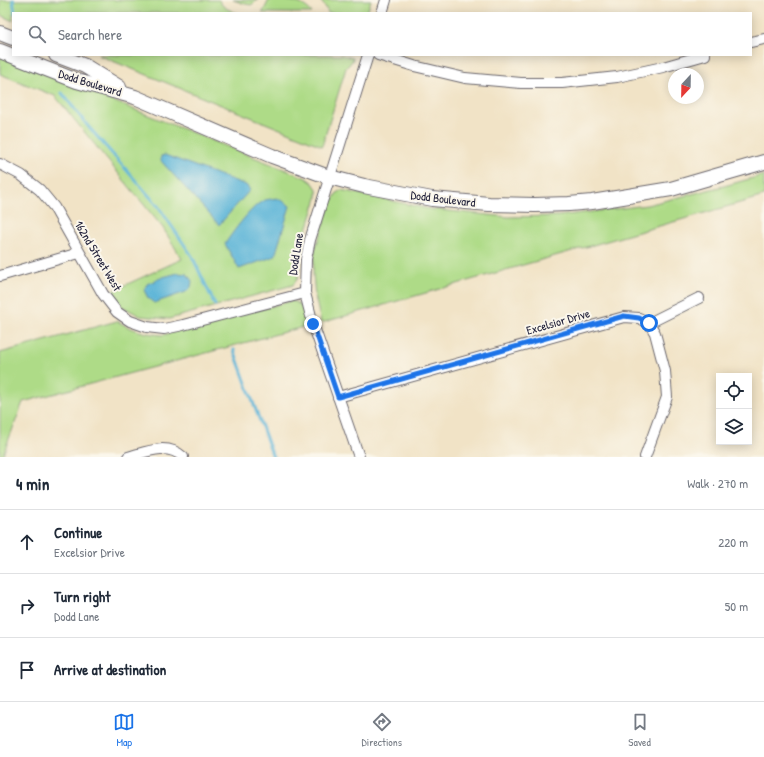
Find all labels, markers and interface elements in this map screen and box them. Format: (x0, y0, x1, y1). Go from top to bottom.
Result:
search box (12, 12, 752, 56)
icon: search (26, 23, 48, 45)
text: Search here (58, 24, 122, 45)
street label: Dodd Boulevard (57, 65, 124, 100)
north arrow (668, 68, 704, 104)
street label: Dodd Boulevard (410, 186, 477, 211)
street label: 162nd Street West (71, 217, 127, 295)
street label: Dodd Lane (284, 232, 307, 276)
street label: Excelsior Drive (524, 304, 592, 339)
route start (640, 314, 658, 332)
route end (304, 315, 322, 333)
map controls (716, 373, 752, 445)
button: locate (716, 373, 752, 409)
button: layers (716, 409, 752, 445)
text: 4 min (16, 472, 49, 495)
text: Walk · 270 m (687, 474, 748, 492)
text: Continue (54, 522, 102, 543)
icon: ahead (16, 531, 38, 553)
text: 220 m (718, 533, 748, 551)
text: Excelsior Drive (54, 543, 125, 561)
text: Turn right (54, 586, 110, 607)
icon: right (16, 595, 38, 617)
text: 50 m (725, 597, 748, 615)
text: Dodd Lane (54, 607, 100, 625)
icon: arrive (16, 659, 38, 681)
text: Arrive at destination (54, 659, 166, 680)
tab: Map (113, 711, 135, 749)
tab: Directions (362, 711, 402, 749)
tab: Saved (628, 711, 651, 749)

